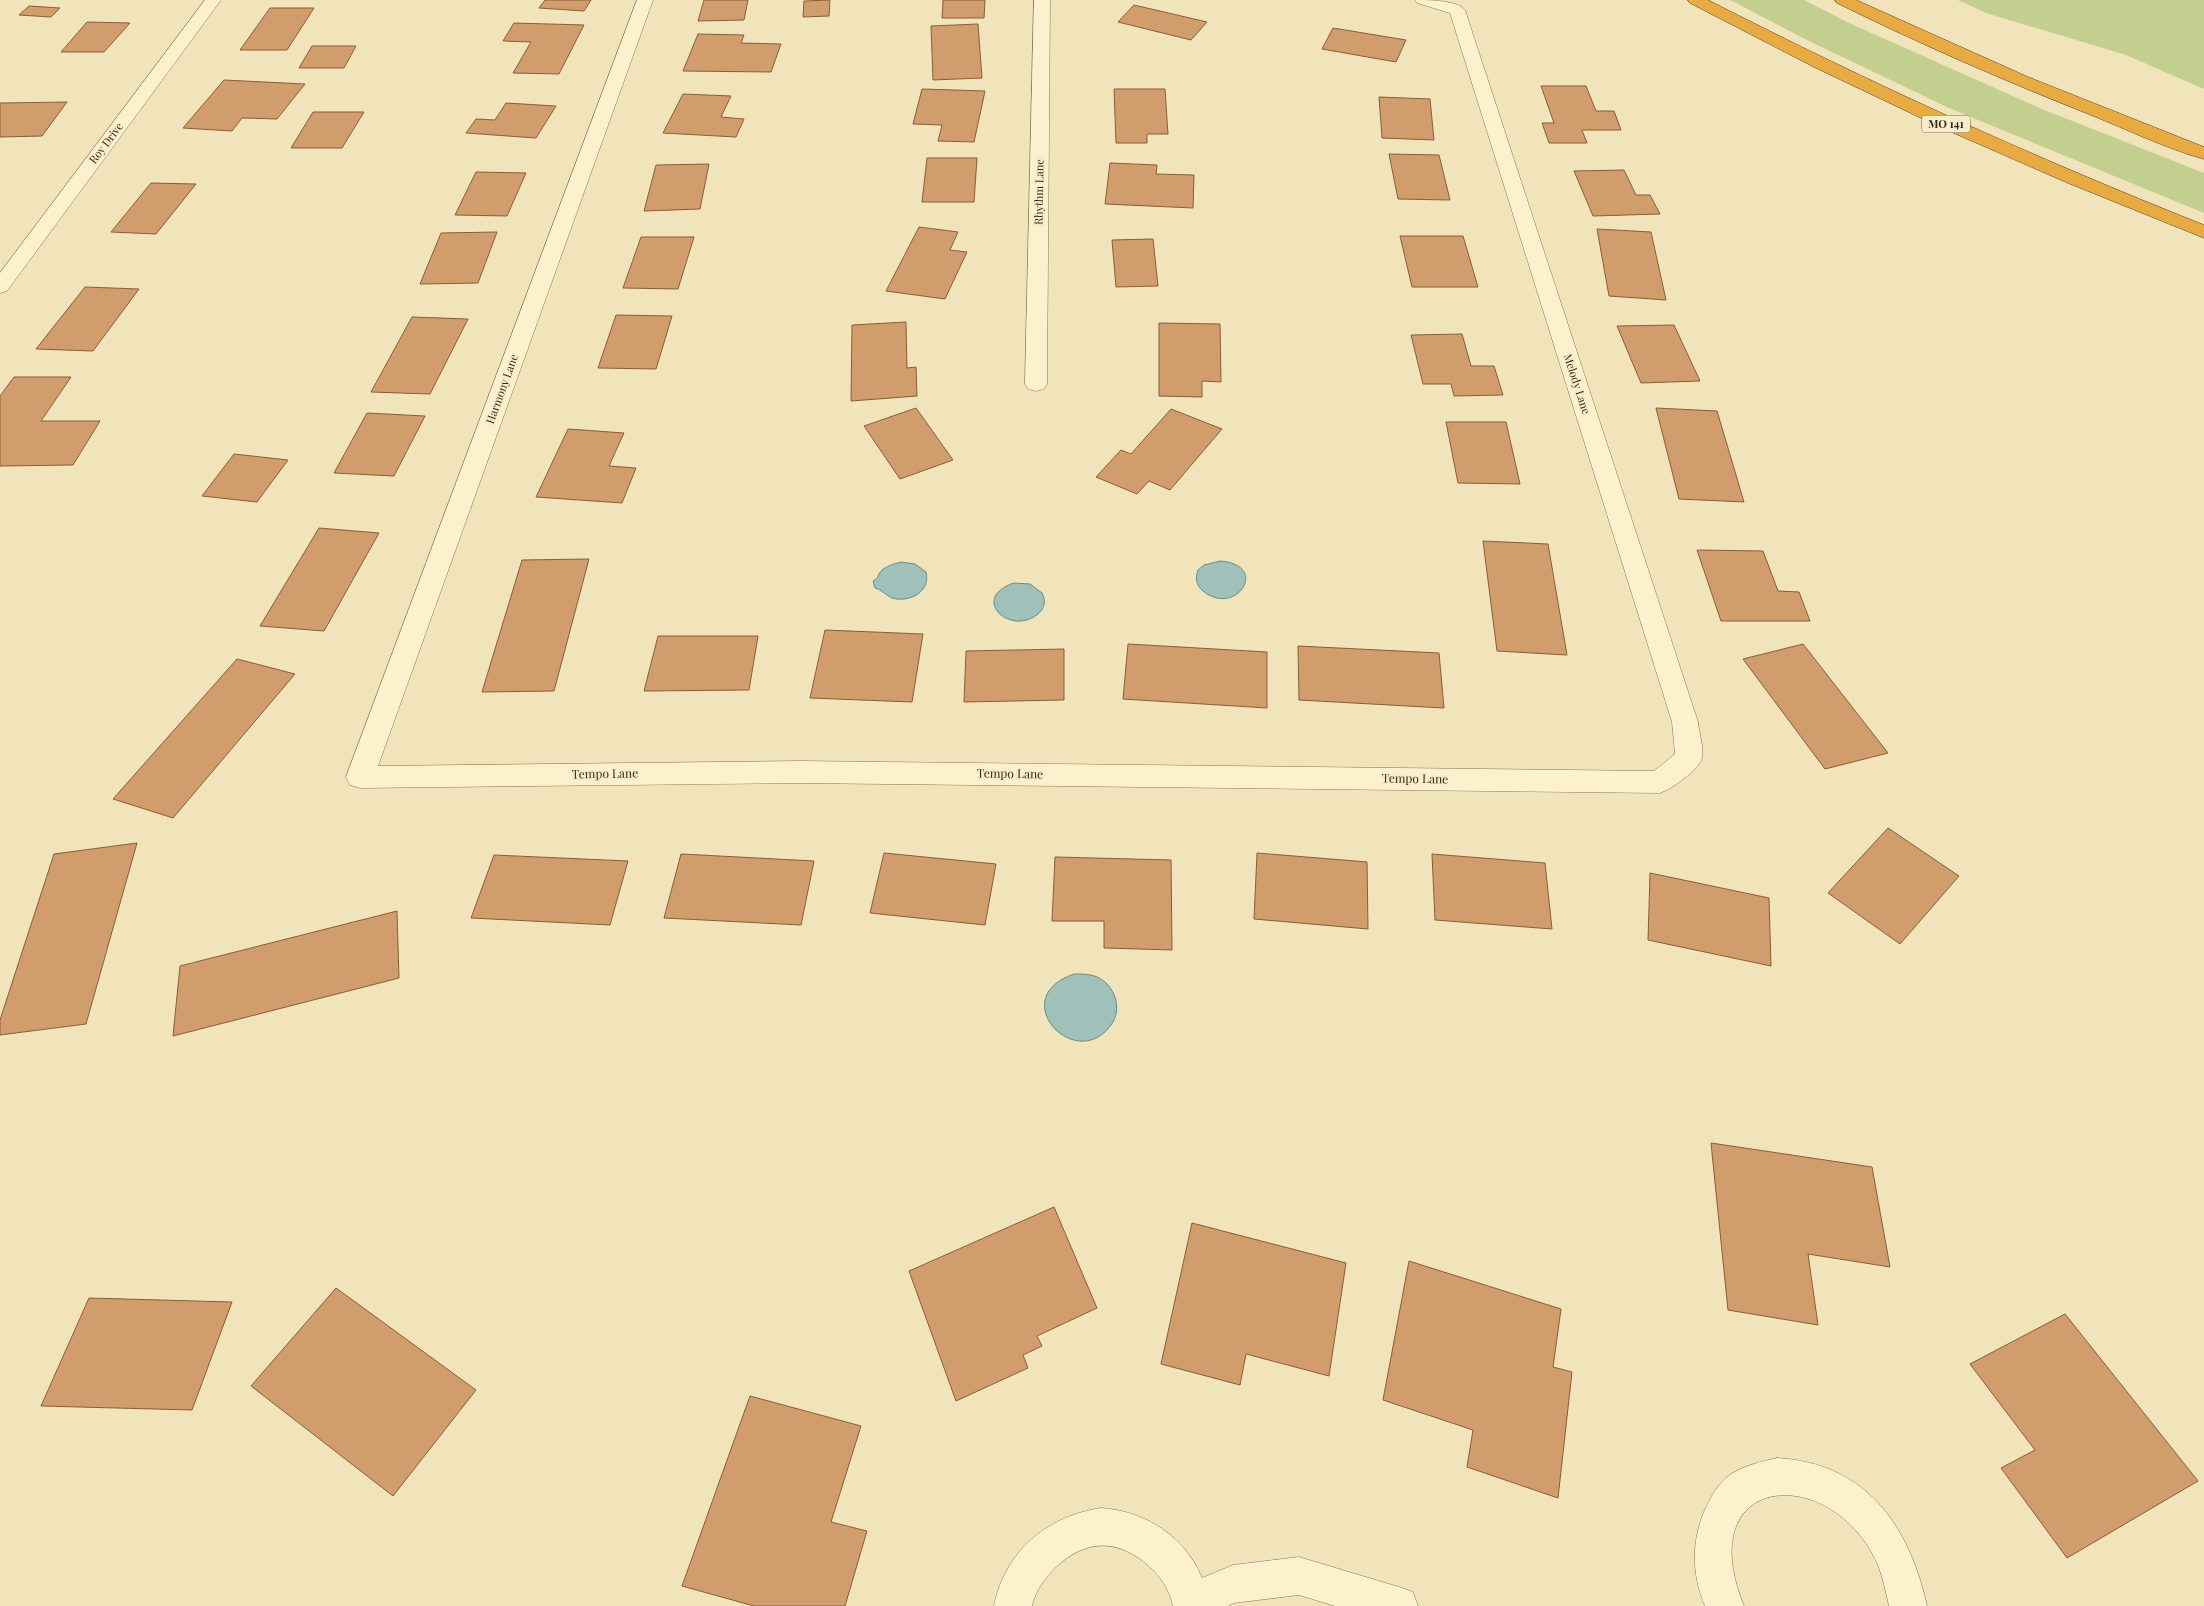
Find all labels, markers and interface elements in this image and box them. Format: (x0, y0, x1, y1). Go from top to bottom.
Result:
road number: MO 141 (1922, 116, 1970, 132)
street label: Roy Drive (85, 119, 126, 166)
street label: Rhythm Lane (1030, 158, 1047, 225)
street label: Harmony Lane (482, 352, 521, 426)
street label: Melody Lane (1561, 352, 1594, 416)
street label: Tempo Lane (572, 764, 638, 782)
street label: Tempo Lane (977, 764, 1043, 782)
street label: Tempo Lane (1382, 769, 1448, 787)

